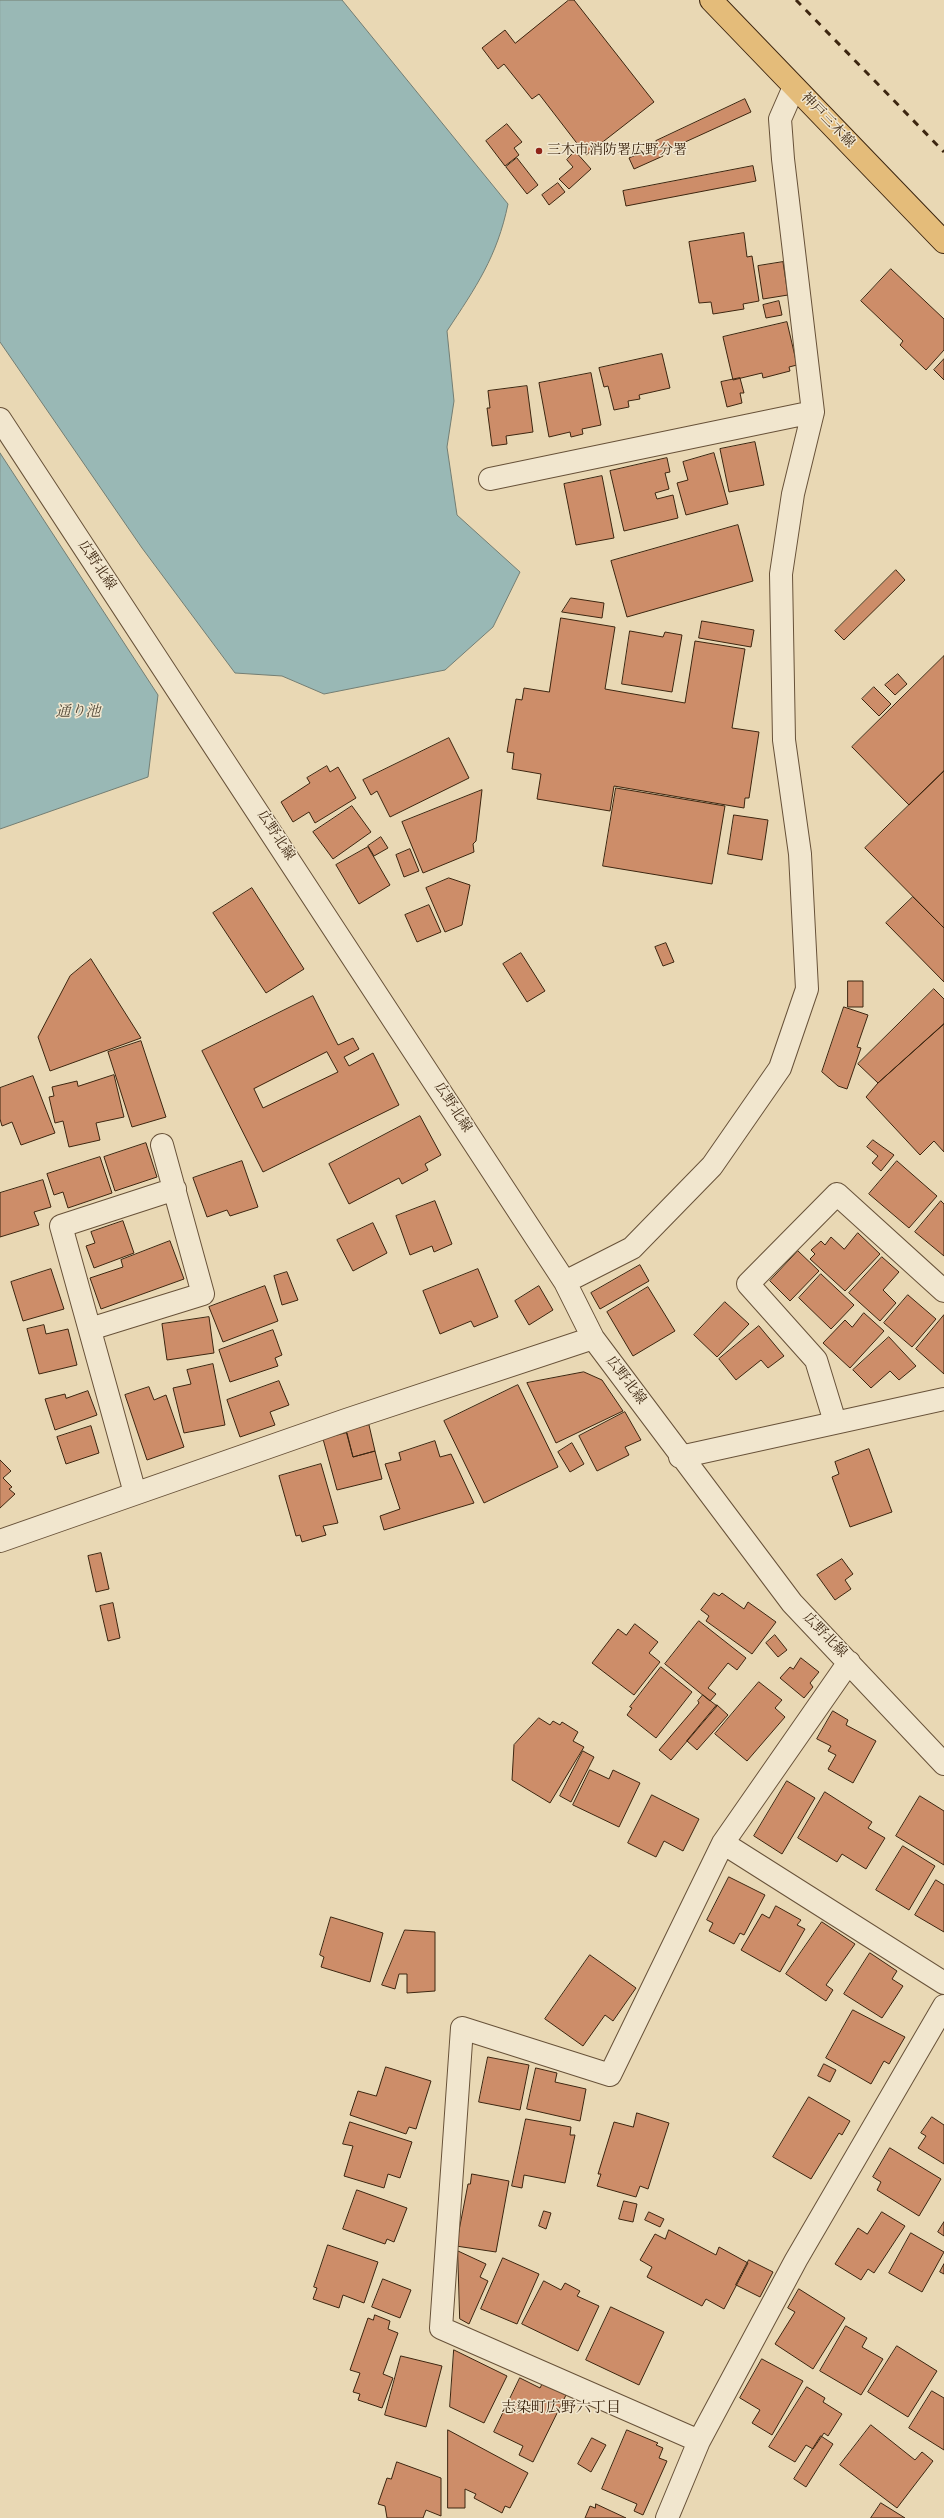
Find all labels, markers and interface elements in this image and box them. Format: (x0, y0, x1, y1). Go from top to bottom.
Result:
street label: 神戸三木線 (797, 90, 857, 152)
place label: 三木市消防署広野分署 (547, 143, 687, 159)
marker: 三木市消防署広野分署 (534, 146, 544, 156)
street label: 広野北線 (73, 538, 119, 594)
water label: 通り池 (56, 704, 100, 722)
street label: 広野北線 (253, 808, 297, 864)
street label: 広野北線 (430, 1080, 474, 1136)
street label: 広野北線 (601, 1354, 649, 1408)
street label: 広野北線 (799, 1610, 849, 1662)
district label: 志染町広野六丁目 (501, 2400, 621, 2418)

